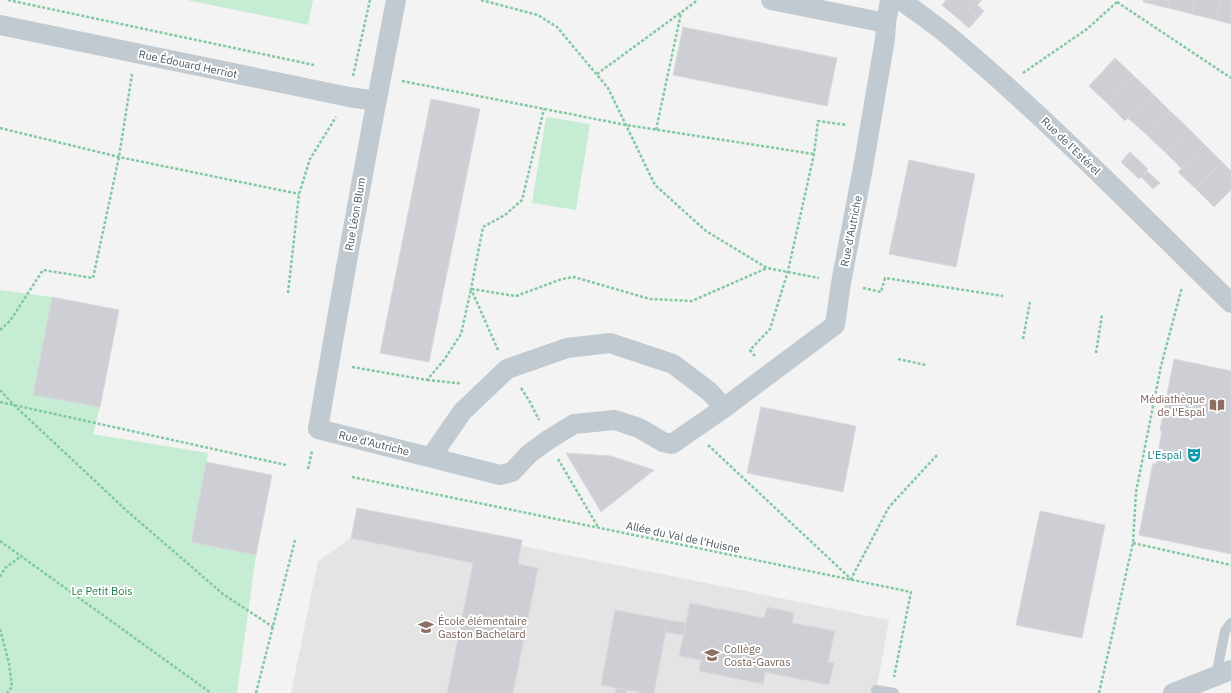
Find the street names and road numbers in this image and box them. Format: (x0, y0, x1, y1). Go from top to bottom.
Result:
street label: Rue Édouard Herriot (137, 47, 239, 81)
street label: Rue de l'Estérel (1038, 114, 1104, 178)
street label: Rue Léon Blum (342, 176, 368, 252)
street label: Rue d'Autriche (837, 194, 865, 268)
street label: Rue d'Autriche (337, 427, 411, 459)
street label: Allée du Val de l'Huisne (625, 518, 741, 556)

